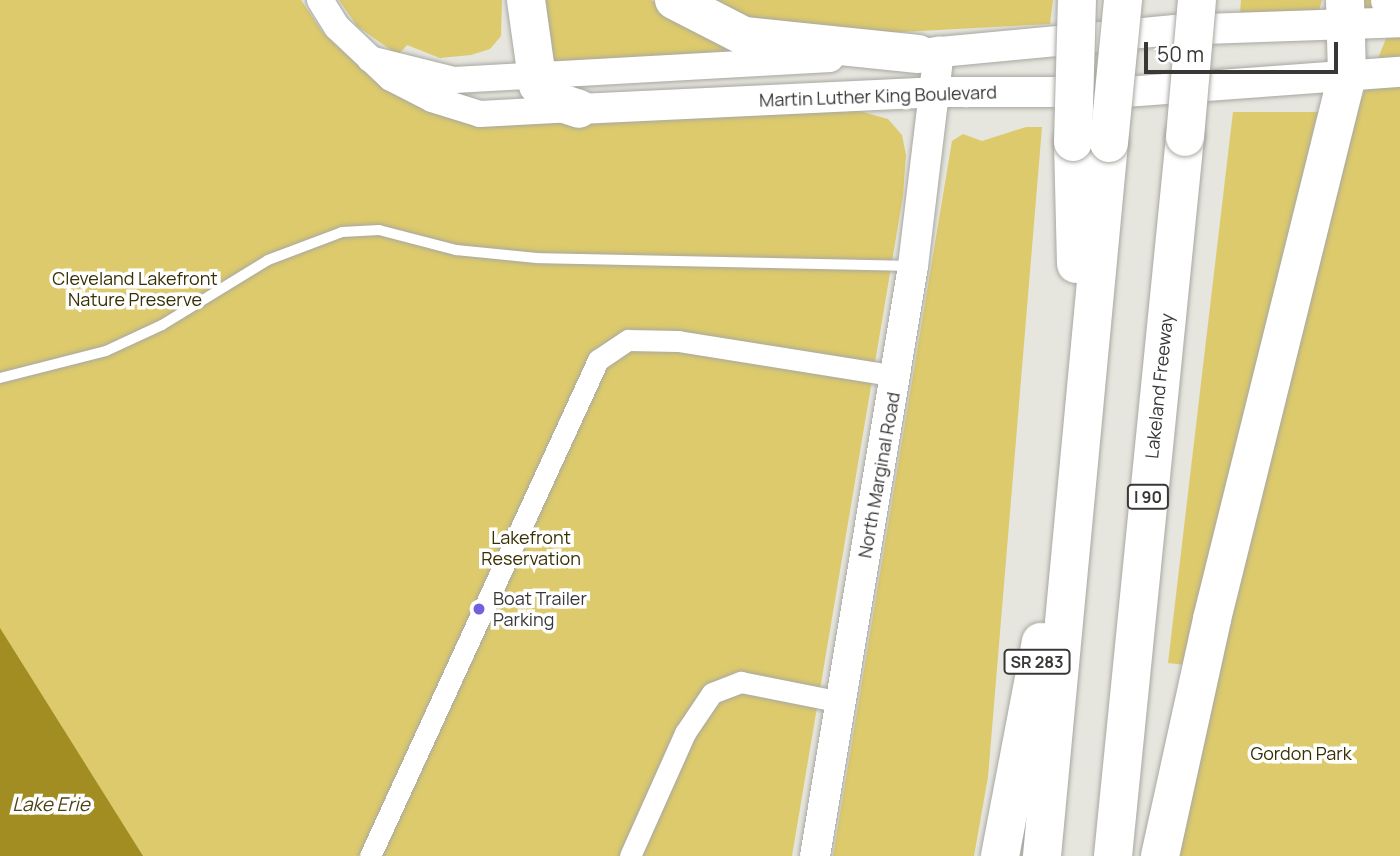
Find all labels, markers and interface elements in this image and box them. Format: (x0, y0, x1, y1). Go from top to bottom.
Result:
scale bar (1148, 28, 1342, 72)
text: 50 m (1157, 40, 1204, 68)
street label: Martin Luther King Boulevard (759, 81, 997, 111)
park label: Cleveland Lakefront Nature Preserve (52, 268, 218, 310)
street label: Lakeland Freeway (1141, 312, 1177, 460)
street label: North Marginal Road (854, 390, 904, 560)
road number: I 90 (1125, 484, 1171, 510)
park label: Lakefront Reservation (481, 527, 581, 570)
place label: Boat Trailer Parking (493, 588, 587, 630)
marker: Boat Trailer Parking (471, 601, 487, 617)
road number: SR 283 (1002, 650, 1072, 674)
park label: Gordon Park (1250, 742, 1352, 764)
water label: Lake Erie (12, 794, 90, 816)

